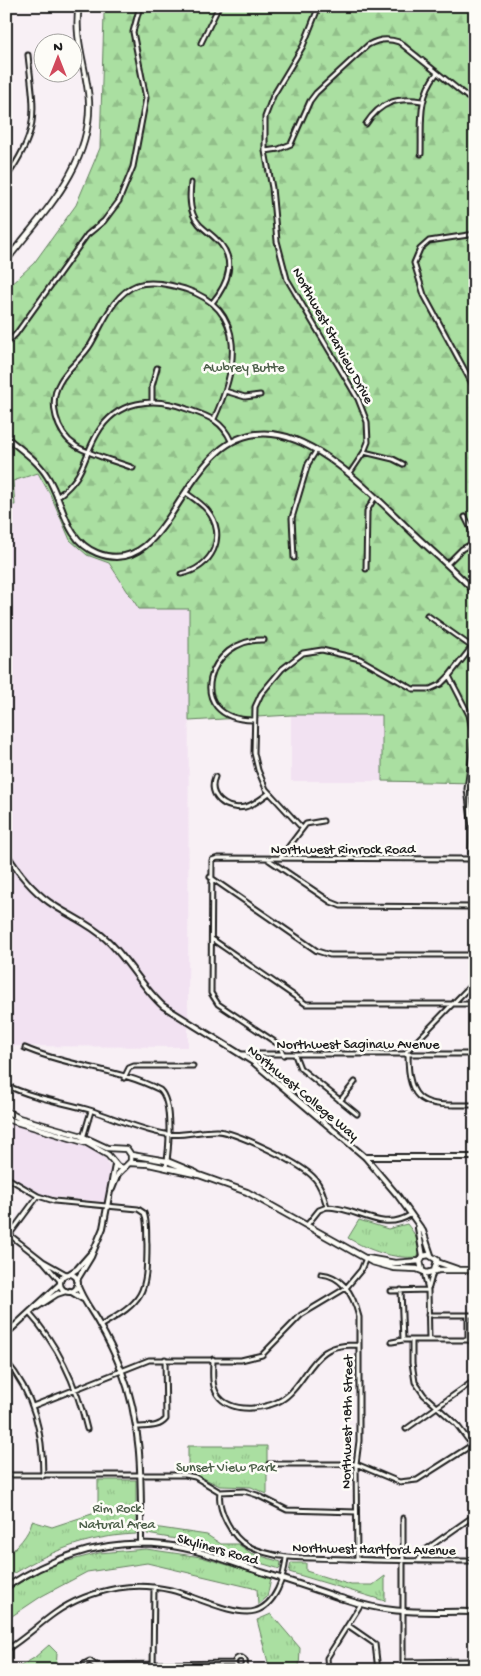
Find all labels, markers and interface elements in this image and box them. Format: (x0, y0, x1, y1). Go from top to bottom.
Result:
north arrow (32, 32, 82, 82)
text: N (53, 39, 63, 56)
street label: Northwest Starview Drive (287, 265, 377, 408)
park label: Awbrey Butte (203, 360, 285, 377)
street label: Northwest Rimrock Road (271, 842, 417, 859)
street label: Northwest Saginaw Avenue (277, 1037, 440, 1054)
street label: Northwest College Way (243, 1042, 362, 1146)
street label: Northwest 18th Street (339, 1354, 358, 1489)
park label: Sunset View Park (176, 1460, 278, 1477)
park label: Rim Rock Natural Area (79, 1501, 156, 1534)
street label: Skyliners Road (175, 1531, 262, 1571)
street label: Northwest Hartford Avenue (292, 1541, 457, 1560)

